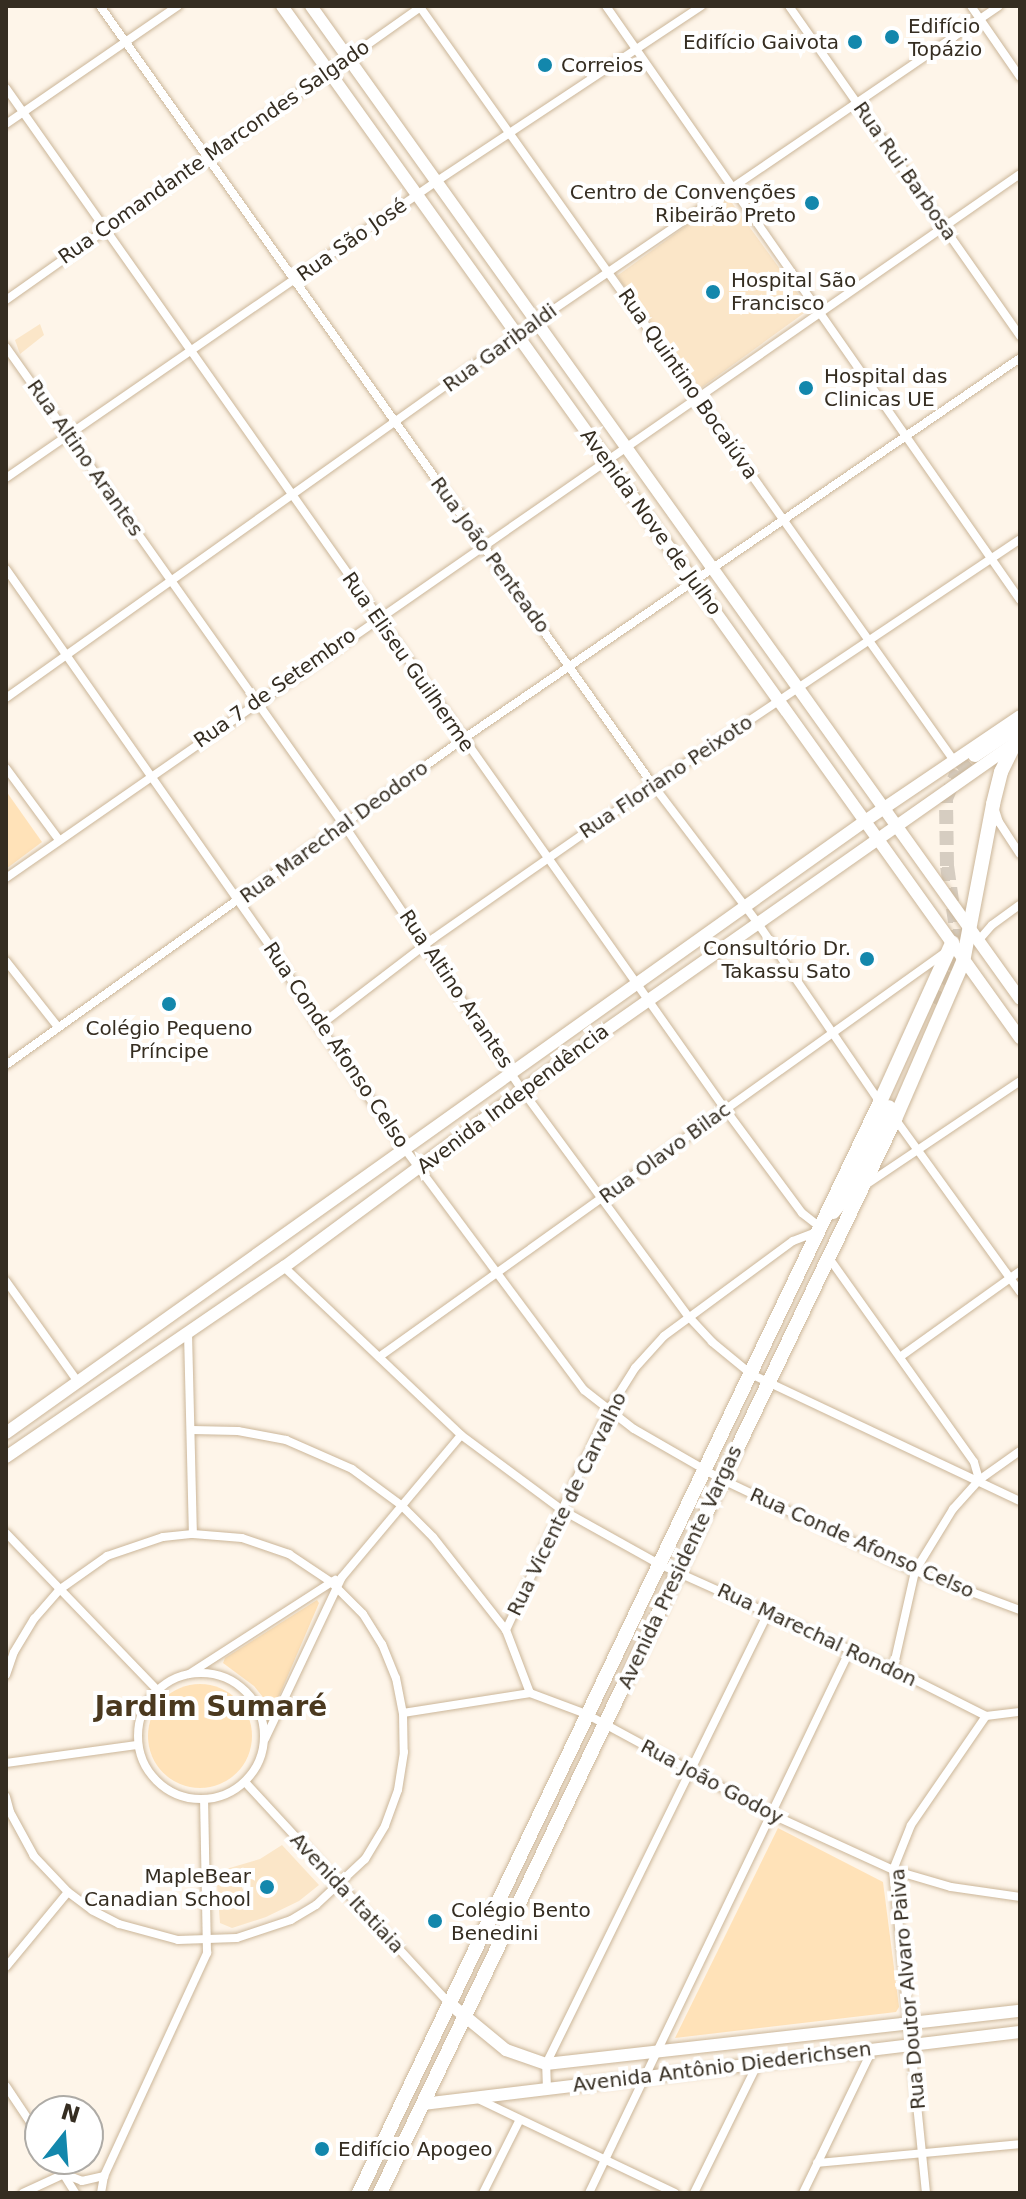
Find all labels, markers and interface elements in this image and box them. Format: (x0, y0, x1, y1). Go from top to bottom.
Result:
place label: Edifício Topázio (908, 14, 982, 61)
marker: Edifício Topázio (883, 28, 901, 46)
place label: Edifício Gaivota (683, 30, 839, 54)
marker: Edifício Gaivota (846, 33, 864, 51)
street label: Rua Comandante Marcondes Salgado (54, 35, 374, 269)
place label: Correios (561, 53, 643, 77)
marker: Correios (536, 56, 554, 74)
street label: Rua Rui Barbosa (848, 97, 962, 245)
place label: Centro de Convenções Ribeirão Preto (570, 180, 796, 227)
street label: Rua São José (292, 193, 412, 287)
marker: Centro de Convenções Ribeirão Preto (803, 194, 821, 212)
place label: Hospital São Francisco (731, 268, 856, 315)
marker: Hospital São Francisco (702, 281, 724, 303)
street label: Rua Quintino Bocaiúva (613, 284, 763, 484)
street label: Rua Garibaldi (439, 299, 561, 397)
place label: Hospital das Clinicas UE (824, 364, 947, 411)
street label: Rua Altino Arantes (22, 375, 148, 541)
marker: Hospital das Clinicas UE (795, 377, 817, 399)
street label: Avenida Nove de Julho (575, 424, 727, 620)
street label: Rua João Penteado (425, 472, 555, 638)
street label: Rua Eliseu Guilherme (337, 568, 479, 756)
street label: Rua 7 de Setembro (189, 623, 361, 753)
street label: Rua Floriano Peixoto (575, 710, 757, 844)
street label: Rua Marechal Deodoro (235, 756, 433, 908)
street label: Rua Altino Arantes (394, 905, 518, 1073)
place label: Consultório Dr. Takassu Sato (703, 936, 851, 983)
street label: Rua Conde Afonso Celso (258, 938, 414, 1152)
marker: Consultório Dr. Takassu Sato (858, 950, 876, 968)
marker: Colégio Pequeno Príncipe (160, 995, 178, 1013)
place label: Colégio Pequeno Príncipe (85, 1016, 253, 1063)
street label: Avenida Independência (412, 1019, 614, 1179)
street label: Rua Olavo Bilac (595, 1097, 735, 1209)
street label: Rua Vicente de Carvalho (502, 1388, 632, 1620)
street label: Avenida Presidente Vargas (613, 1441, 747, 1693)
street label: Rua Conde Afonso Celso (746, 1483, 978, 1603)
street label: Rua Marechal Rondon (713, 1578, 921, 1692)
district label: Jardim Sumaré (95, 1690, 327, 1724)
street label: Rua João Godoy (637, 1734, 787, 1830)
street label: Avenida Itatiaia (285, 1828, 409, 1958)
place label: MapleBear Canadian School (84, 1864, 251, 1911)
street label: Rua Doutor Alvaro Paiva (885, 1867, 931, 2111)
marker: MapleBear Canadian School (258, 1878, 276, 1896)
place label: Colégio Bento Benedini (451, 1898, 591, 1945)
marker: Colégio Bento Benedini (426, 1912, 444, 1930)
street label: Avenida Antônio Diederichsen (571, 2037, 873, 2097)
north arrow (24, 2095, 104, 2175)
text: N (58, 2099, 83, 2128)
place label: Edifício Apogeo (338, 2137, 492, 2161)
marker: Edifício Apogeo (313, 2140, 331, 2158)

